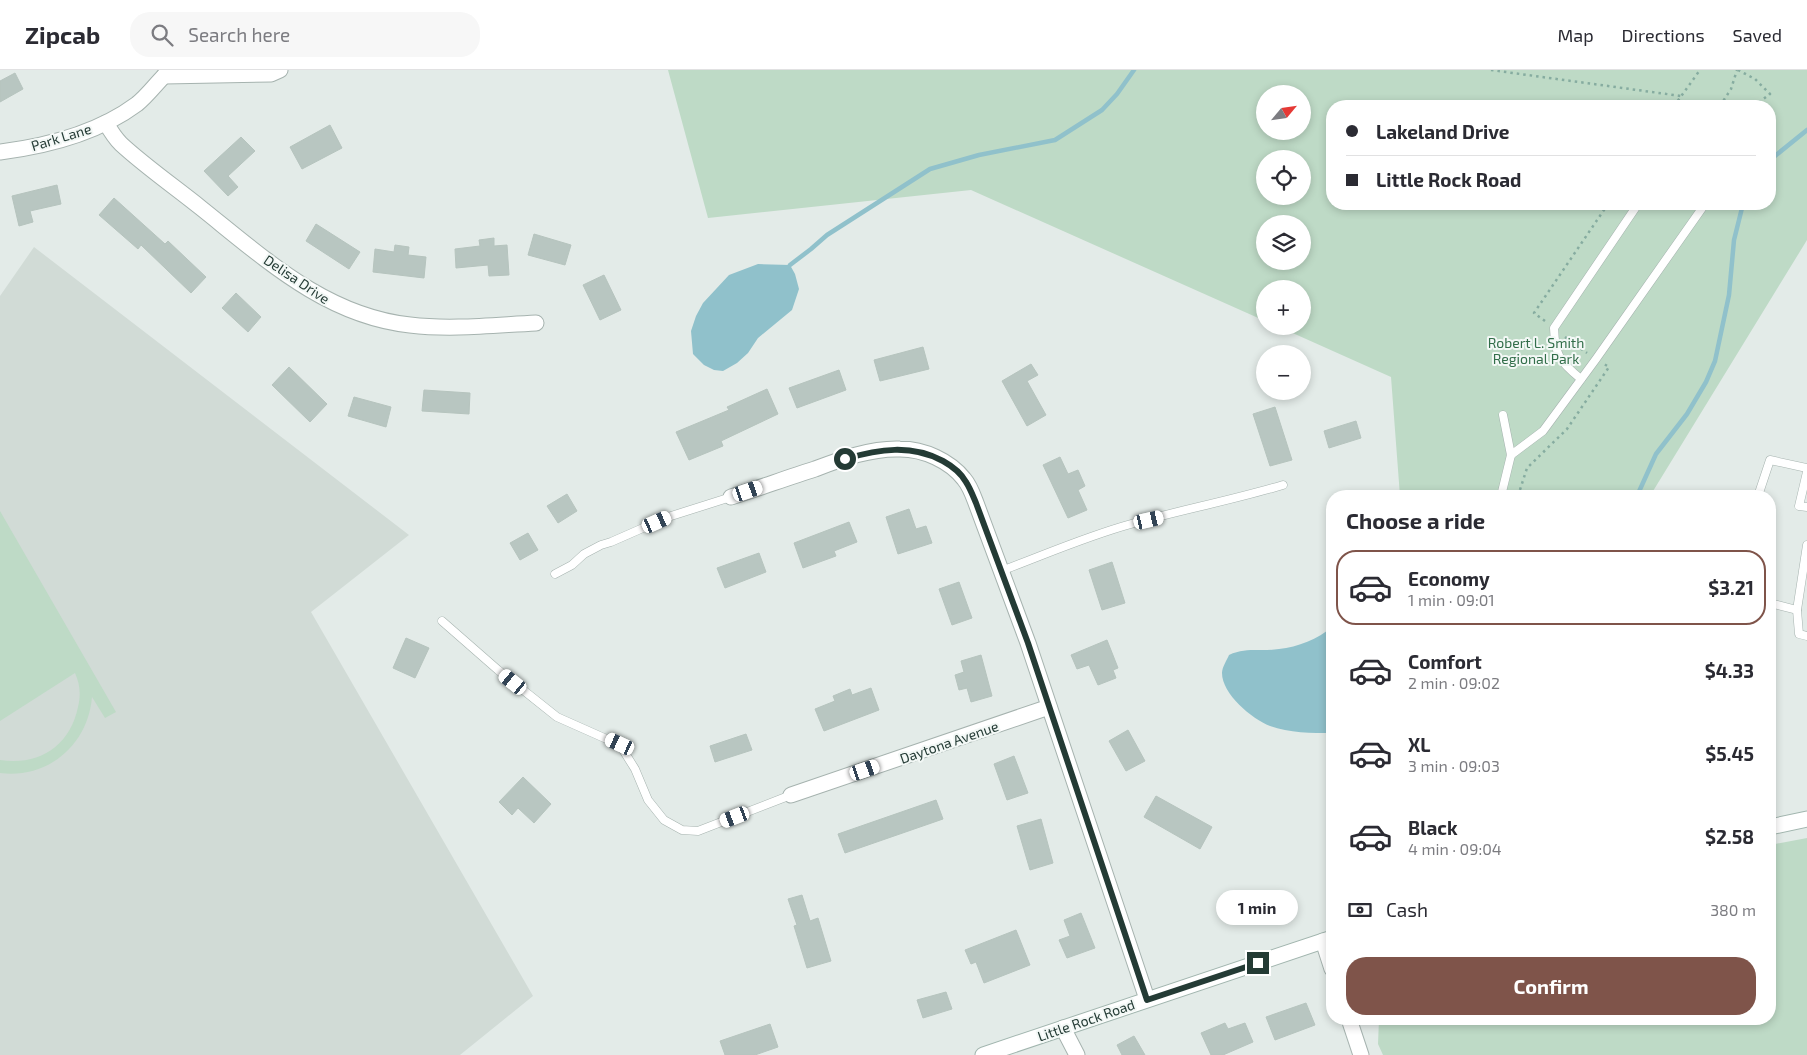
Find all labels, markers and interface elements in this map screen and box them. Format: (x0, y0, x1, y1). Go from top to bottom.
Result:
search box (130, 12, 480, 57)
text: Zipcab (25, 20, 100, 49)
icon: search (148, 21, 176, 49)
text: Search here (188, 23, 290, 46)
text: Map (1557, 24, 1594, 46)
text: Directions (1622, 24, 1705, 46)
text: Saved (1733, 24, 1782, 46)
north arrow (1256, 85, 1311, 140)
map controls (1256, 85, 1311, 400)
street label: Park Lane (29, 120, 93, 154)
text: Lakeland Drive (1376, 120, 1510, 143)
button: locate (1256, 150, 1311, 205)
text: Little Rock Road (1376, 168, 1521, 191)
button: layers (1256, 215, 1311, 270)
street label: Delisa Drive (261, 251, 333, 307)
button: + (1256, 280, 1311, 335)
park label: Robert L. Smith Regional Park (1488, 334, 1584, 367)
button: − (1256, 345, 1311, 400)
route start (834, 448, 856, 470)
car (731, 479, 764, 503)
text: Choose a ride (1346, 507, 1485, 533)
car (640, 509, 673, 535)
car (1132, 509, 1165, 531)
icon: car (1348, 565, 1393, 610)
text: Economy (1408, 567, 1490, 590)
text: $3.21 (1708, 576, 1754, 599)
text: 1 min · 09:01 (1408, 590, 1495, 609)
icon: car (1348, 648, 1393, 693)
text: Comfort (1408, 650, 1482, 673)
text: $4.33 (1705, 659, 1754, 682)
car (496, 667, 529, 697)
text: 2 min · 09:02 (1408, 673, 1500, 692)
street label: Daytona Avenue (897, 717, 1001, 767)
car (603, 731, 636, 757)
icon: car (1348, 731, 1393, 776)
text: XL (1408, 733, 1430, 756)
text: $5.45 (1705, 742, 1754, 765)
text: 3 min · 09:03 (1408, 756, 1500, 775)
car (848, 758, 881, 782)
car (718, 805, 751, 829)
icon: car (1348, 814, 1393, 859)
text: Black (1408, 816, 1458, 839)
text: $2.58 (1705, 825, 1754, 848)
text: 4 min · 09:04 (1408, 839, 1502, 858)
callout: 1 min (1217, 890, 1299, 926)
icon: cash (1346, 896, 1374, 924)
text: 1 min (1238, 898, 1276, 917)
text: Cash (1386, 898, 1428, 921)
text: 380 m (1710, 900, 1756, 919)
route end (1247, 952, 1269, 974)
button: Confirm (1346, 957, 1756, 1015)
street label: Little Rock Road (1035, 995, 1137, 1045)

